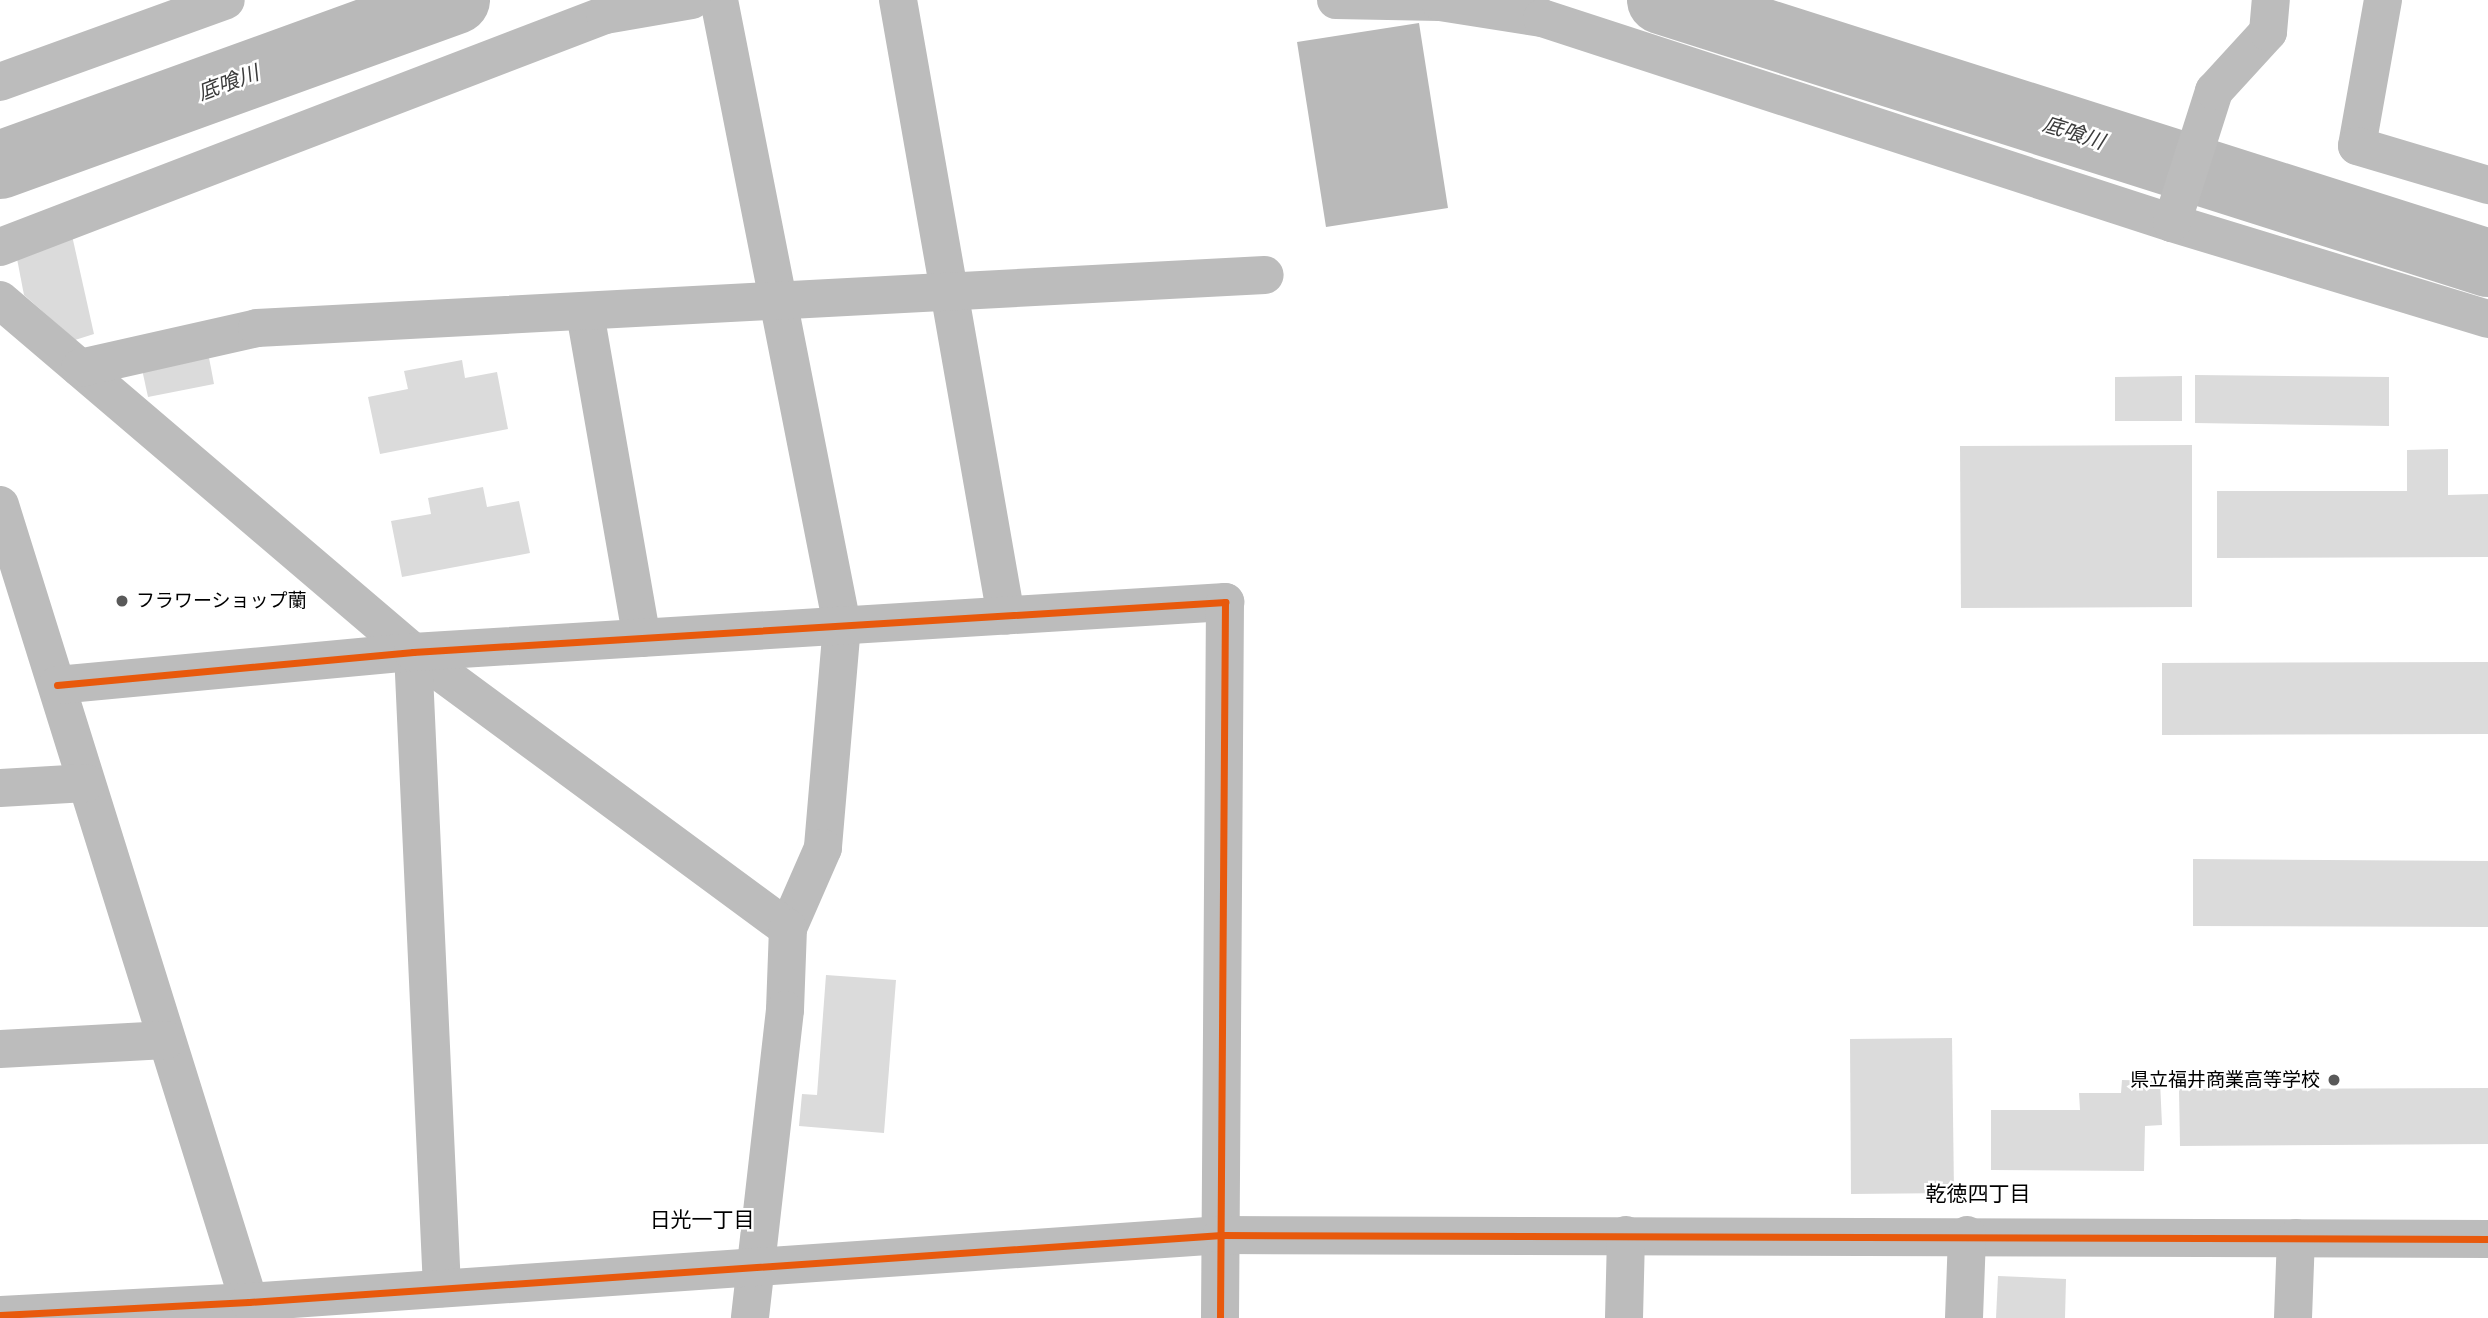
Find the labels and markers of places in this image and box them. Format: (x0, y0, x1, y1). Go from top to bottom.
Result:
place label: フラワーショップ蘭 (136, 590, 307, 612)
marker: フラワーショップ蘭 (114, 593, 130, 609)
place label: 県立福井商業高等学校 (2130, 1069, 2320, 1091)
marker: 県立福井商業高等学校 (2326, 1072, 2342, 1088)

